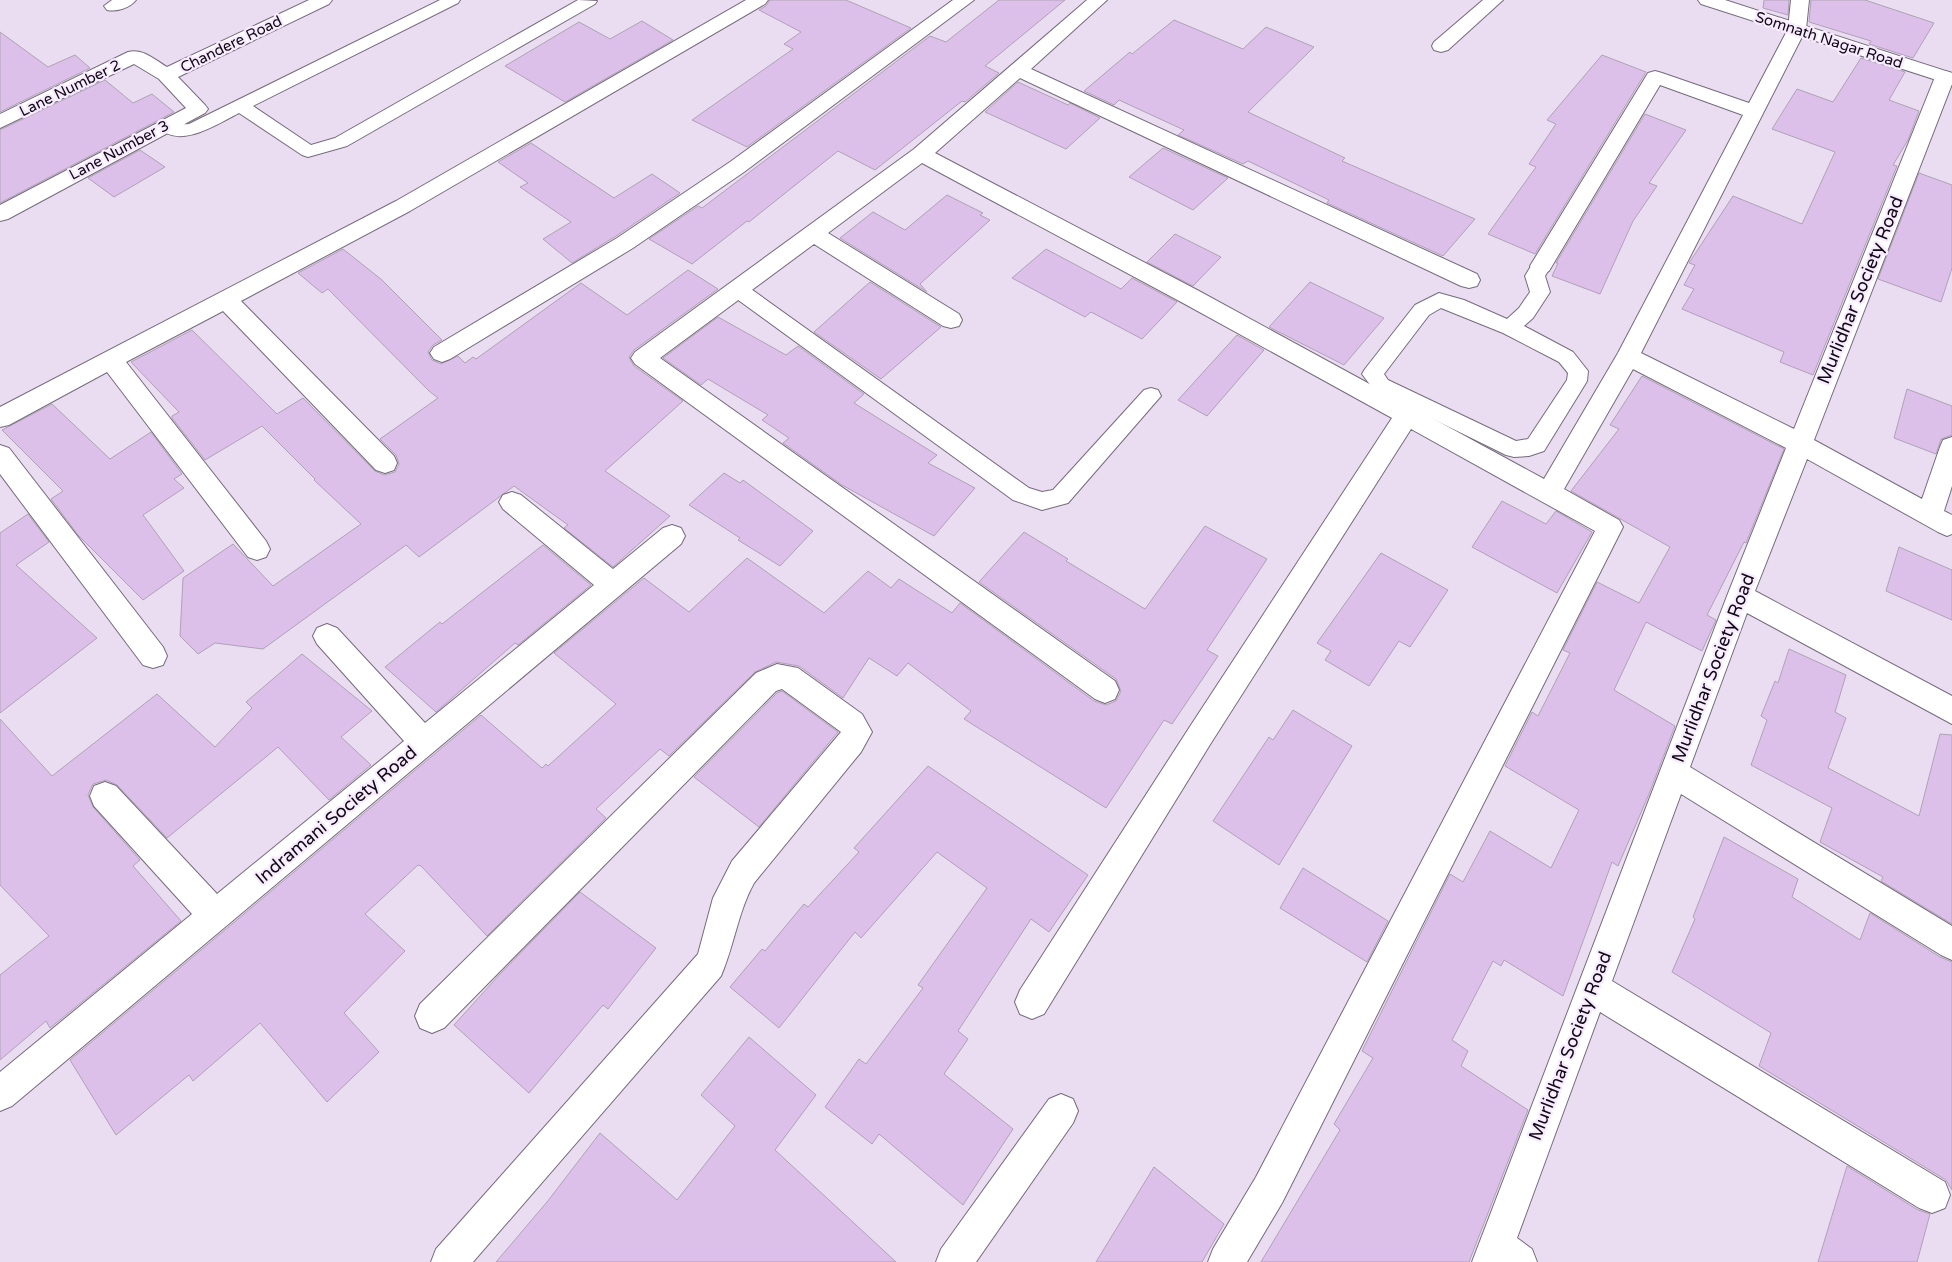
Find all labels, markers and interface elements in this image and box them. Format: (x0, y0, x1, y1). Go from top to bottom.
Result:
street label: Somnath Nagar Road (1753, 8, 1905, 72)
street label: Chandere Road (177, 12, 285, 76)
street label: Lane Number 2 (16, 56, 124, 120)
street label: Lane Number 3 (66, 116, 172, 184)
street label: Murlidhar Society Road (1812, 193, 1908, 387)
street label: Murlidhar Society Road (1667, 570, 1759, 766)
street label: Indramani Society Road (251, 741, 421, 889)
street label: Murlidhar Society Road (1524, 948, 1616, 1144)

